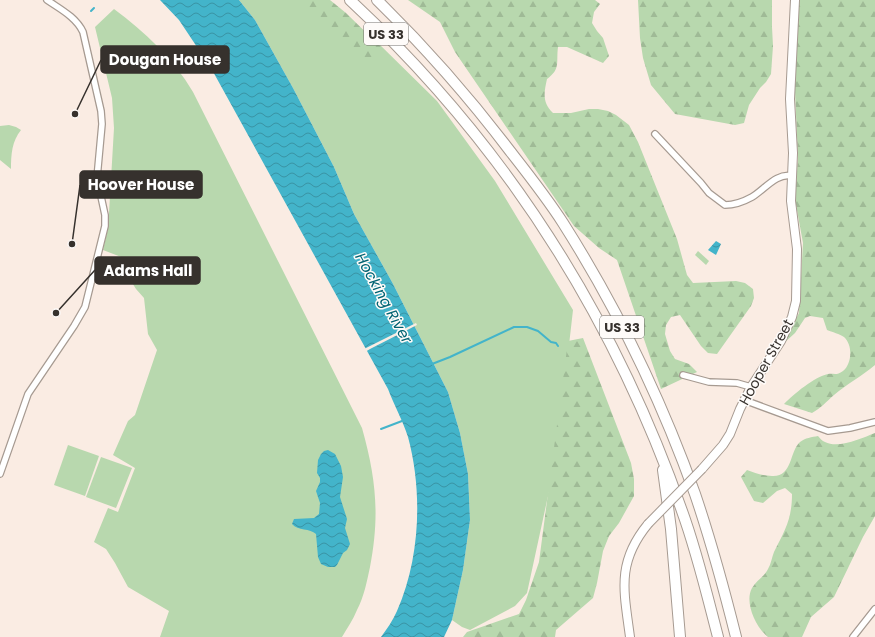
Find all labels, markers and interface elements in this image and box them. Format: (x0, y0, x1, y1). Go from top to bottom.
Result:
road number: US 33 (364, 23, 408, 45)
callout: Dougan House (101, 46, 229, 73)
text: Dougan House (109, 49, 221, 70)
callout: Hoover House (80, 171, 202, 198)
text: Hoover House (88, 174, 194, 195)
water label: Hocking River (350, 249, 418, 348)
callout: Adams Hall (95, 257, 200, 284)
text: Adams Hall (104, 260, 192, 281)
street label: Hooper Street (734, 315, 798, 409)
road number: US 33 (600, 316, 644, 338)

